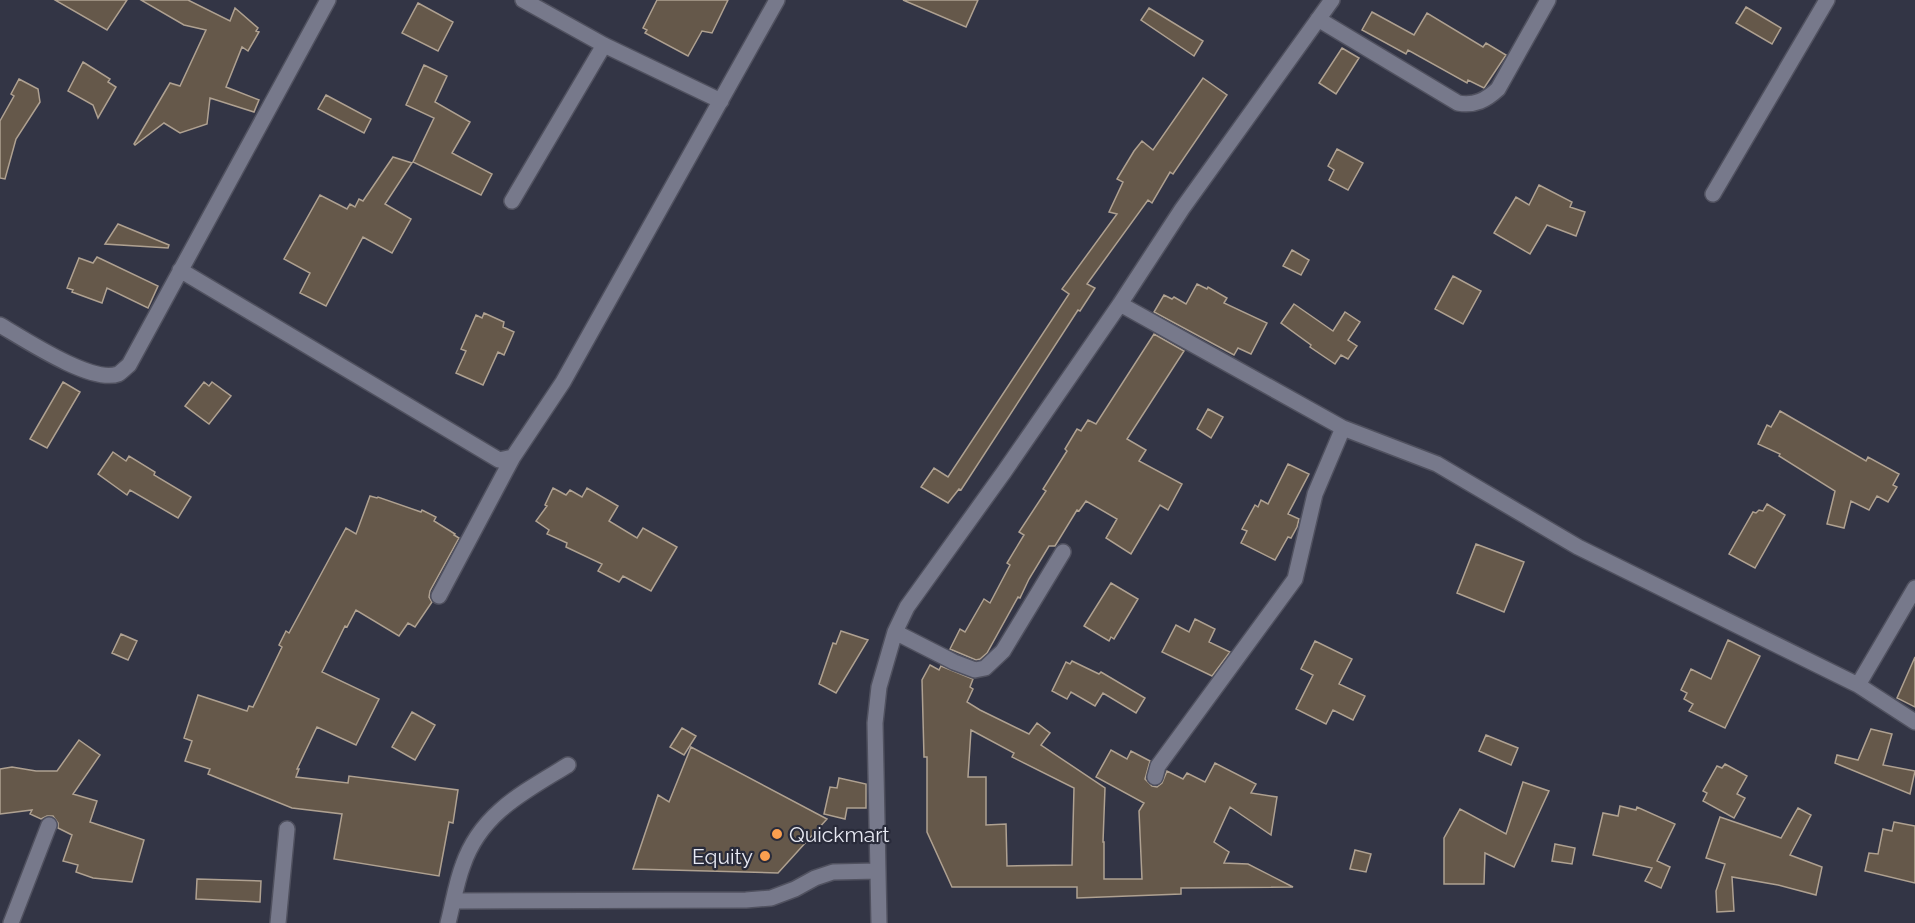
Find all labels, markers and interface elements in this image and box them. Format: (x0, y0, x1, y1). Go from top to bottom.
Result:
place label: Quickmart (789, 822, 890, 847)
marker: Quickmart (770, 827, 784, 841)
place label: Equity (692, 844, 753, 869)
marker: Equity (758, 849, 772, 863)

